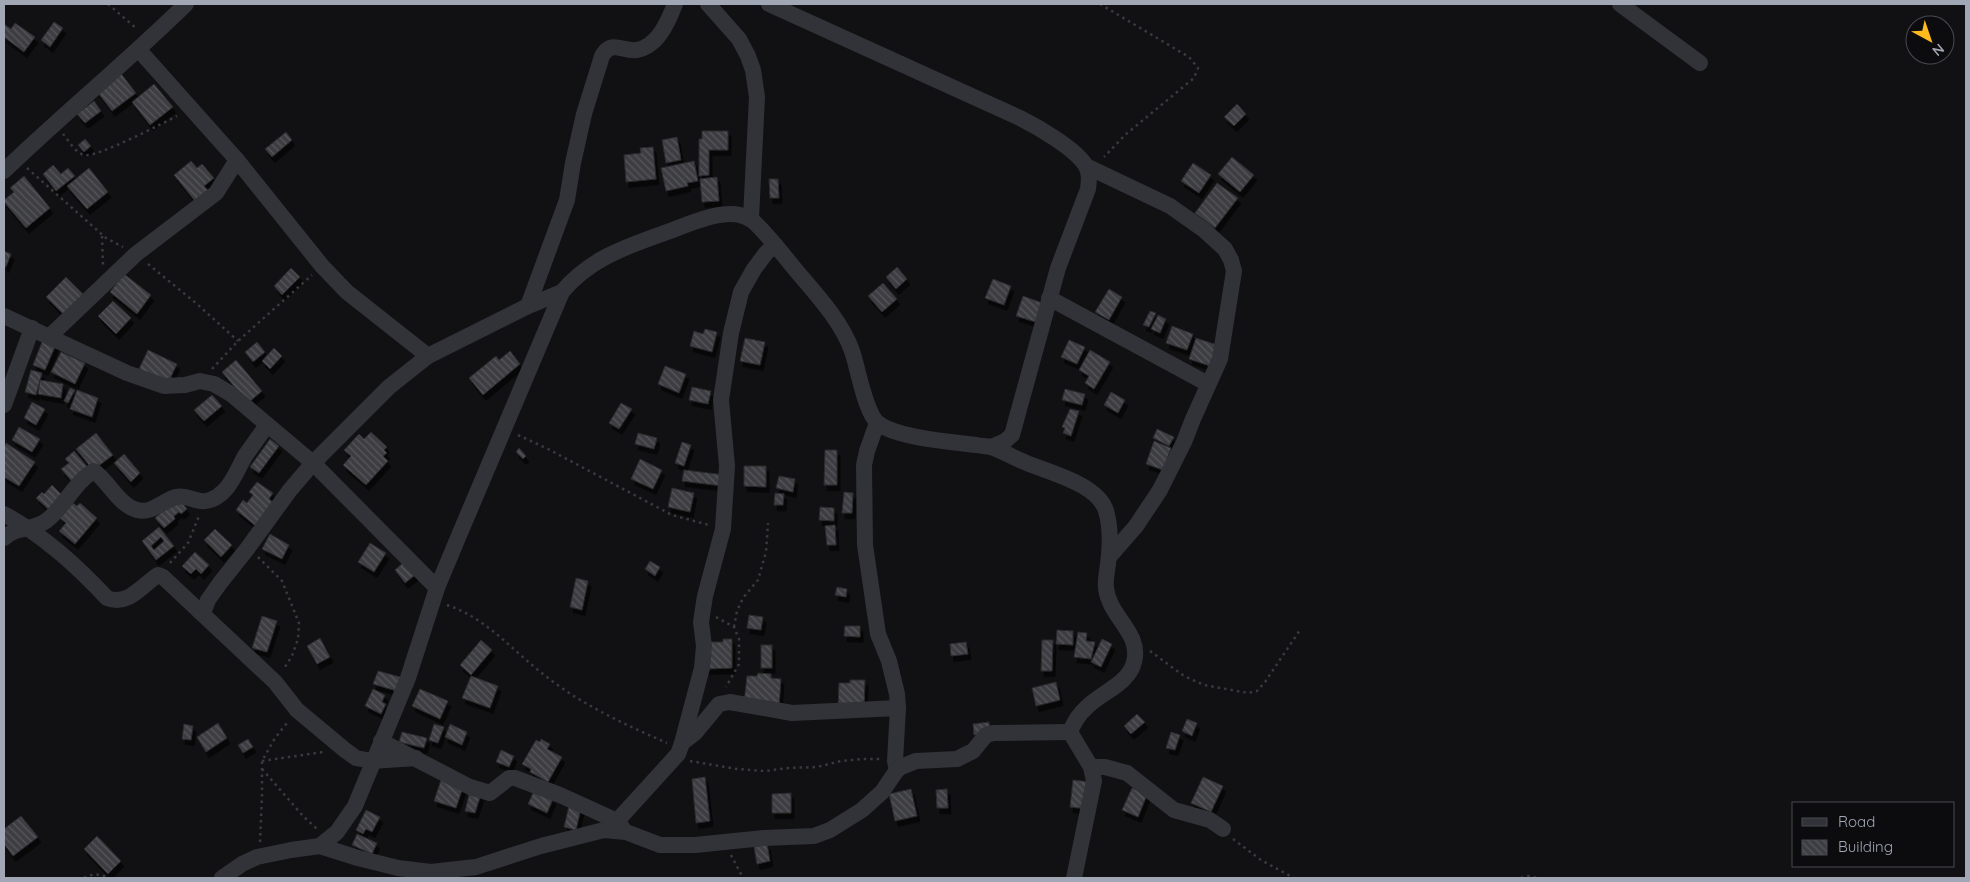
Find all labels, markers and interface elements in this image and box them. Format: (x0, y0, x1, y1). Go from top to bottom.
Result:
north arrow (1905, 15, 1955, 65)
text: N (1929, 40, 1948, 60)
legend (1792, 802, 1955, 867)
text: Road (1838, 812, 1875, 831)
text: Building (1838, 837, 1893, 856)

